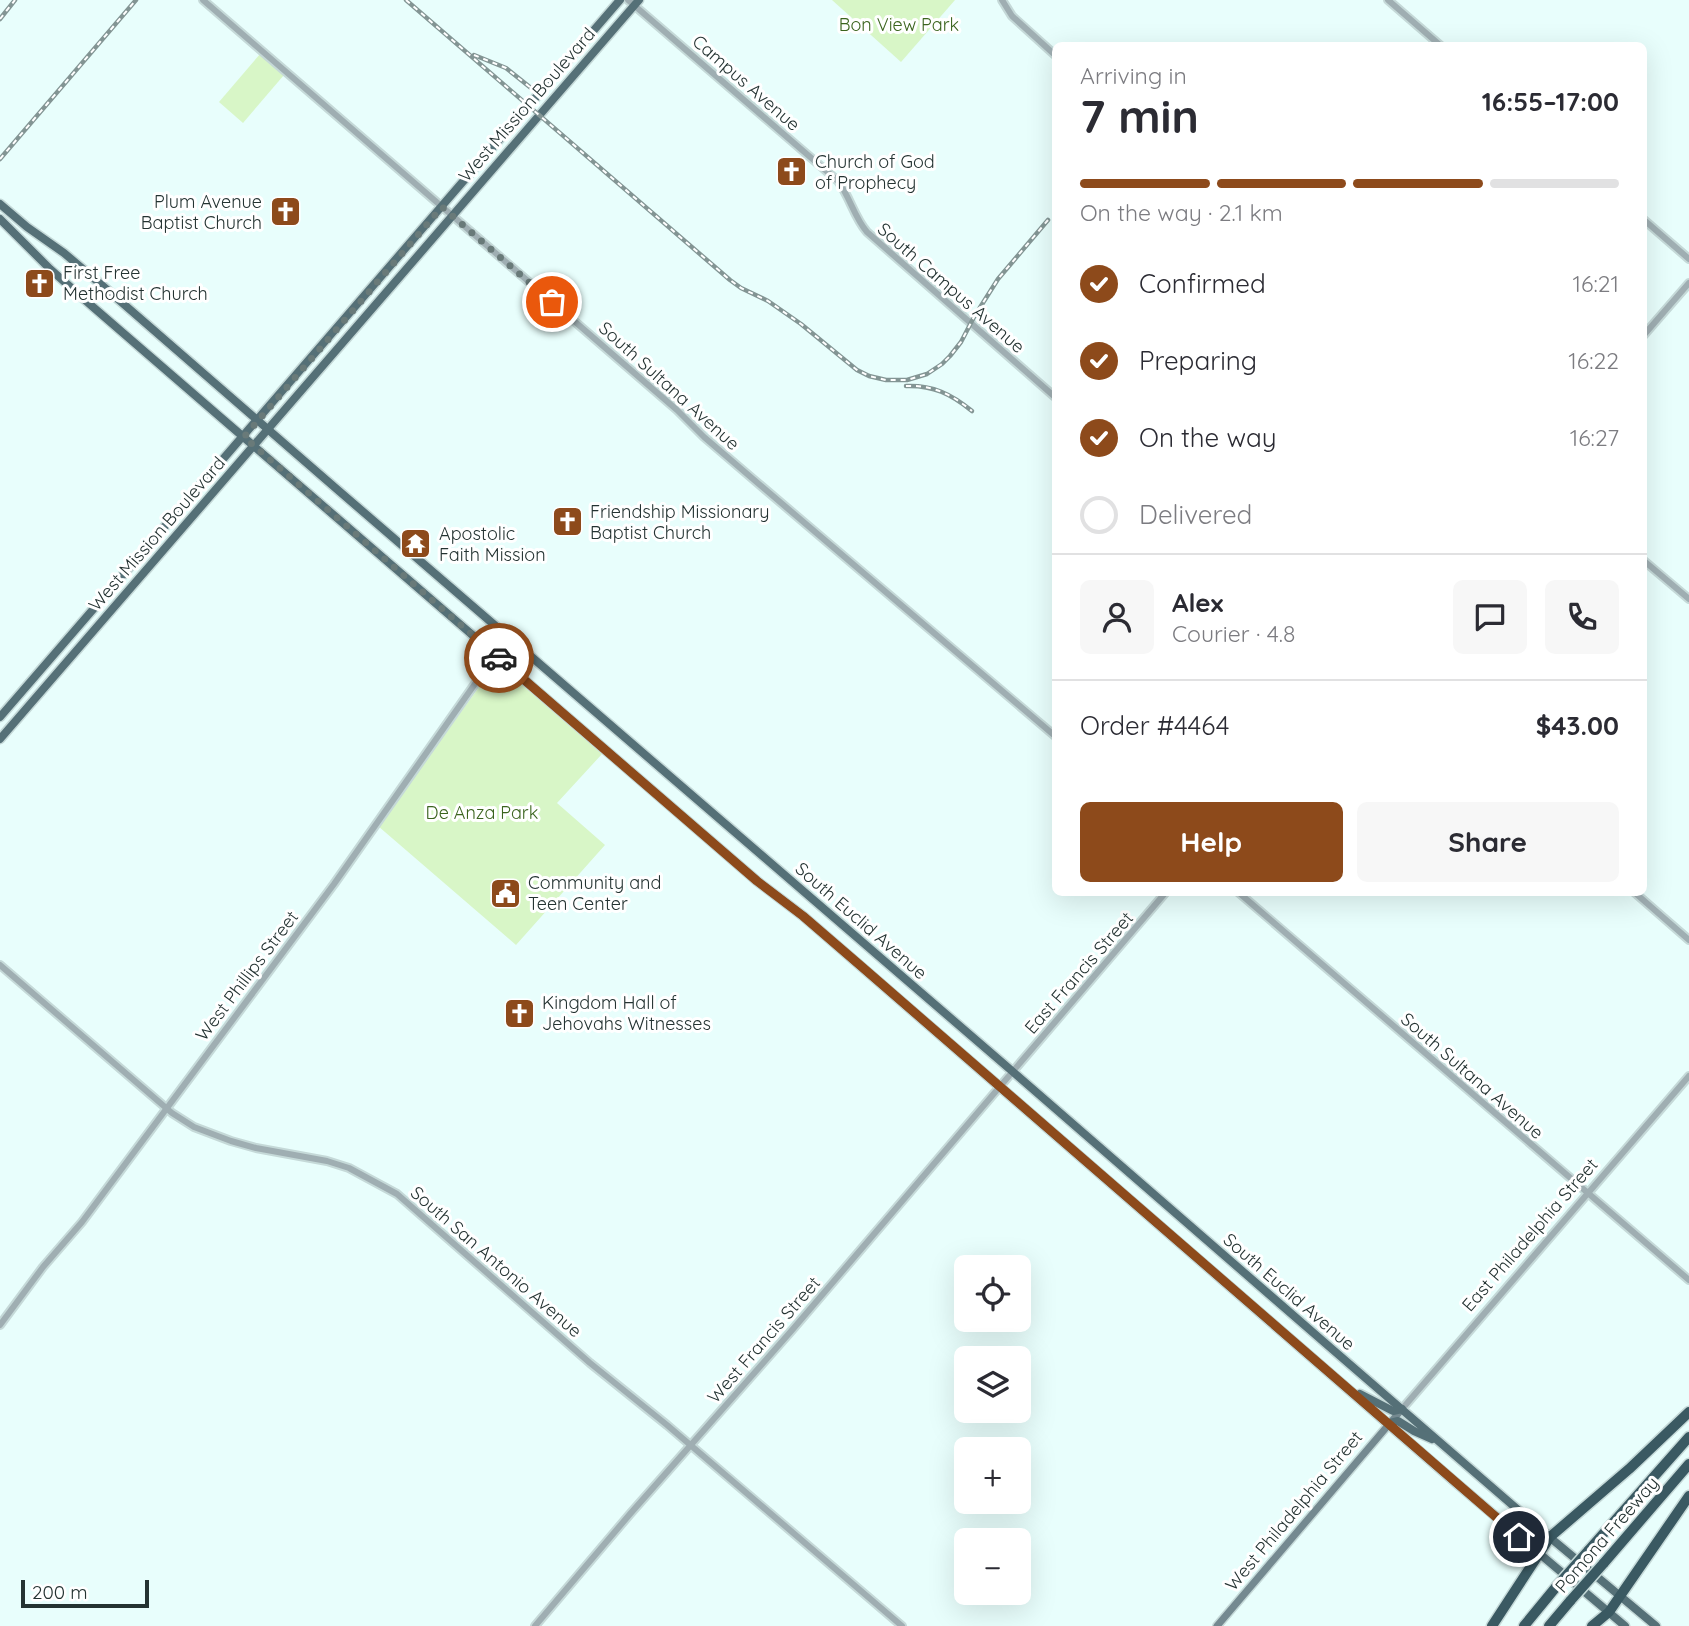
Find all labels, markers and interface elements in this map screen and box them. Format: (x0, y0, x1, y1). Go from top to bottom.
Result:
park label: Bon View Park (839, 13, 959, 36)
street label: West Mission Boulevard (453, 23, 600, 187)
street label: Campus Avenue (688, 30, 805, 136)
text: Arriving in (1080, 61, 1187, 90)
text: 16:55–17:00 (1482, 85, 1619, 118)
text: 7 min (1080, 87, 1199, 145)
place label: Church of God of Prophecy (815, 150, 935, 194)
church icon: Church of God of Prophecy (775, 155, 809, 189)
place label: Plum Avenue Baptist Church (141, 190, 262, 234)
church icon: Plum Avenue Baptist Church (268, 195, 302, 229)
text: On the way · 2.1 km (1080, 198, 1283, 227)
street label: South Campus Avenue (873, 217, 1030, 358)
place label: First Free Methodist Church (63, 261, 208, 305)
icon: check (1080, 265, 1118, 303)
church icon: First Free Methodist Church (23, 266, 57, 300)
text: Confirmed (1139, 267, 1266, 300)
text: 16:21 (1573, 269, 1619, 298)
pin (522, 272, 582, 332)
icon: bag (533, 283, 571, 321)
street label: South Sultana Avenue (594, 316, 745, 455)
icon: check (1080, 342, 1118, 380)
text: Preparing (1139, 344, 1257, 377)
text: 16:22 (1568, 346, 1619, 375)
icon: check (1080, 419, 1118, 457)
text: On the way (1139, 421, 1277, 454)
text: 16:27 (1570, 423, 1619, 452)
street label: West Mission Boulevard (83, 452, 230, 616)
text: Delivered (1139, 498, 1252, 531)
place label: Friendship Missionary Baptist Church (590, 500, 769, 544)
church icon: Friendship Missionary Baptist Church (550, 505, 584, 539)
place label: Apostolic Faith Mission (439, 522, 546, 566)
temple icon: Apostolic Faith Mission (399, 527, 433, 561)
button: person (1080, 580, 1154, 654)
button: chat (1453, 580, 1527, 654)
button: phone (1545, 580, 1619, 654)
text: Alex (1172, 586, 1223, 619)
text: Courier · 4.8 (1172, 619, 1295, 648)
courier (464, 623, 534, 693)
icon: car (480, 639, 518, 677)
text: Order #4464 (1080, 709, 1229, 742)
text: $43.00 (1536, 709, 1619, 742)
park label: De Anza Park (426, 801, 538, 824)
button: Help (1080, 802, 1343, 882)
button: Share (1357, 802, 1619, 882)
street label: South Euclid Avenue (791, 857, 932, 984)
place label: Community and Teen Center (528, 871, 661, 915)
public building icon: Community and Teen Center (488, 876, 522, 910)
street label: West Phillips Street (190, 906, 303, 1045)
street label: East Francis Street (1019, 907, 1138, 1038)
place label: Kingdom Hall of Jehovahs Witnesses (542, 991, 711, 1035)
church icon: Kingdom Hall of Jehovahs Witnesses (502, 996, 536, 1030)
street label: South Sultana Avenue (1396, 1007, 1548, 1144)
street label: East Philadelphia Street (1457, 1153, 1602, 1316)
street label: South San Antonio Avenue (406, 1181, 587, 1342)
street label: South Euclid Avenue (1219, 1228, 1360, 1355)
map controls (954, 1255, 1031, 1605)
button: locate (954, 1255, 1031, 1332)
street label: West Francis Street (702, 1272, 825, 1408)
button: layers (954, 1346, 1031, 1423)
street label: West Philadelphia Street (1220, 1426, 1367, 1595)
button: + (954, 1437, 1031, 1514)
street label: Pomona Freeway (1550, 1472, 1663, 1598)
pin (1489, 1507, 1549, 1567)
icon: home (1500, 1518, 1538, 1556)
button: − (954, 1528, 1031, 1605)
scale bar (21, 1577, 149, 1609)
text: 200 m (32, 1580, 88, 1604)

